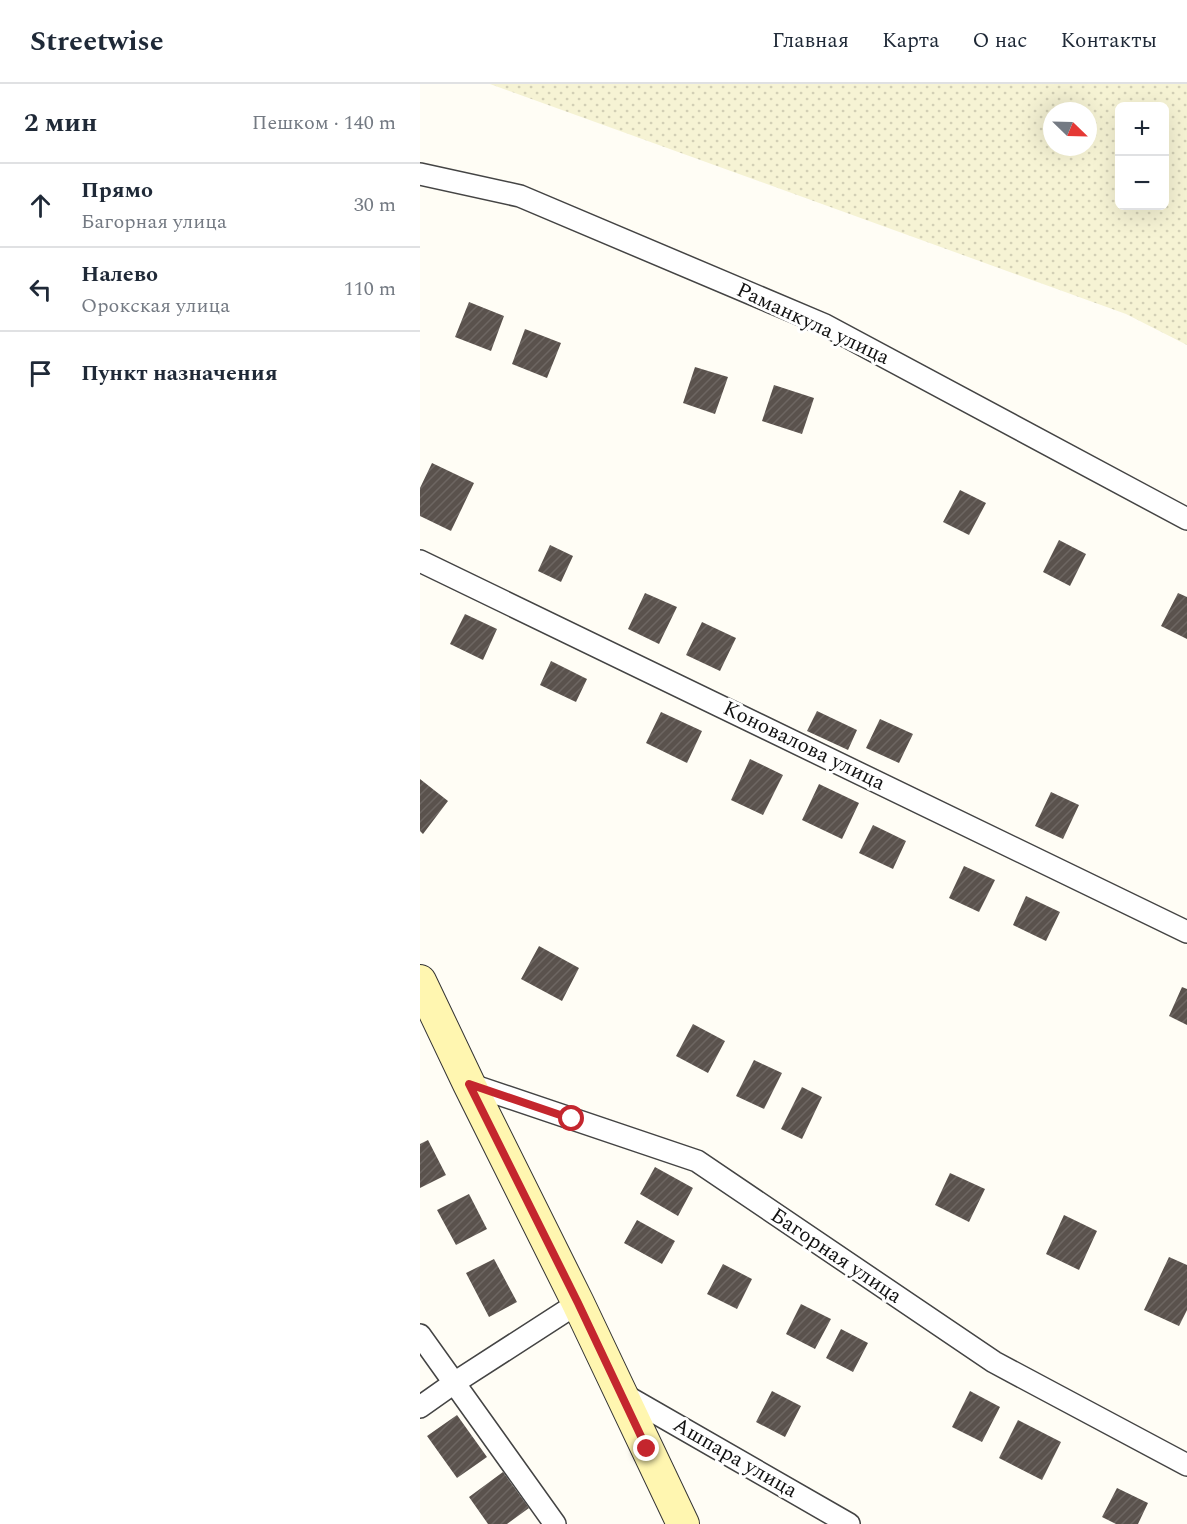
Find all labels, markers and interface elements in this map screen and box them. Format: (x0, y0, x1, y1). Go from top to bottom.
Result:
text: Streetwise (30, 20, 164, 63)
text: Главная (772, 25, 849, 57)
text: Карта (882, 25, 939, 57)
text: О нас (972, 25, 1027, 57)
text: Контакты (1060, 25, 1157, 57)
north arrow (1043, 102, 1097, 156)
map controls (1115, 102, 1169, 210)
button: + (1115, 102, 1169, 156)
text: 2 мин (24, 103, 97, 143)
text: Пешком · 140 m (252, 108, 396, 138)
button: − (1115, 156, 1169, 210)
text: Прямо (81, 174, 153, 207)
icon: ahead (24, 189, 57, 222)
text: 30 m (354, 190, 396, 220)
text: Багорная улица (81, 207, 227, 237)
text: Налево (81, 258, 158, 291)
icon: left (24, 273, 57, 306)
text: 110 m (344, 274, 396, 304)
street label: Раманкула улица (731, 274, 896, 374)
text: Орокская улица (81, 291, 230, 321)
icon: arrive (24, 357, 57, 390)
text: Пункт назначения (81, 357, 278, 390)
street label: Коновалова улица (717, 693, 891, 800)
route start (558, 1105, 584, 1131)
street label: Багорная улица (764, 1200, 909, 1312)
street label: Ашпара улица (667, 1409, 804, 1507)
route end (633, 1435, 659, 1461)

